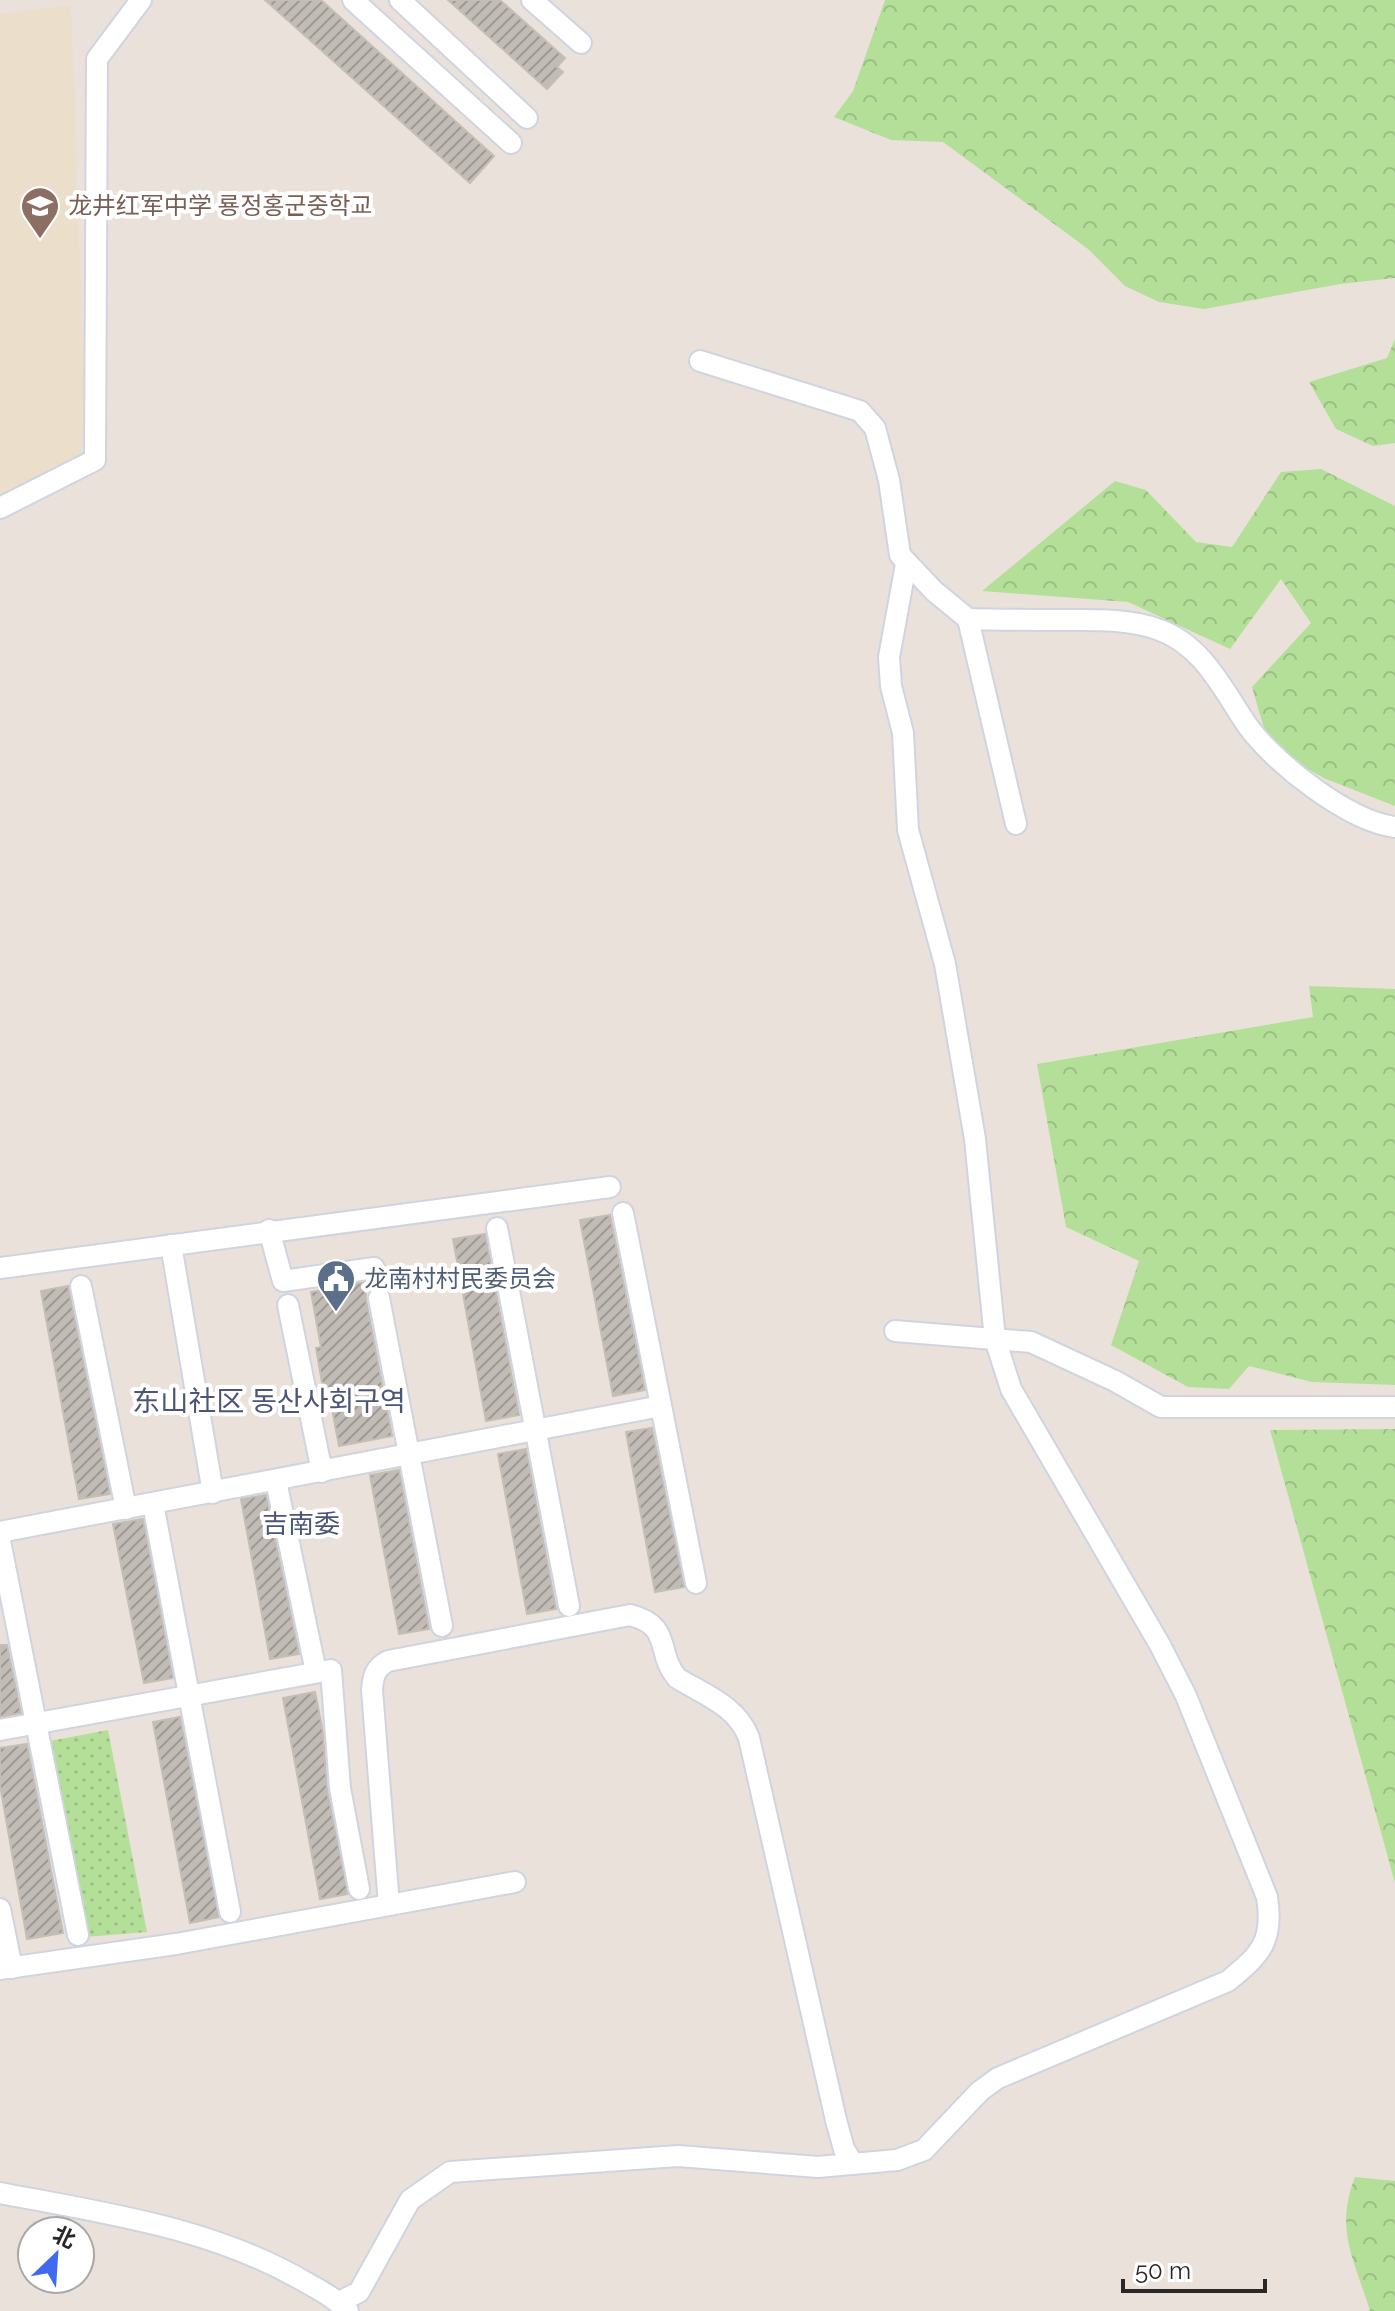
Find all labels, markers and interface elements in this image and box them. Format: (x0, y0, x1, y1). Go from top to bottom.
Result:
school or university icon: 龙井红军中学 룡정홍군중학교 (19, 185, 61, 240)
place label: 龙井红军中学 룡정홍군중학교 (68, 191, 373, 220)
public building icon: 龙南村村民委员会 (315, 1258, 357, 1313)
place label: 龙南村村民委员会 (364, 1264, 556, 1293)
district label: 东山社区 동산사회구역 (132, 1385, 406, 1418)
district label: 吉南委 (262, 1509, 340, 1539)
north arrow (16, 2215, 96, 2295)
text: 北 (49, 2220, 80, 2253)
scale bar (1123, 2243, 1265, 2293)
text: 50 m (1135, 2256, 1191, 2285)

